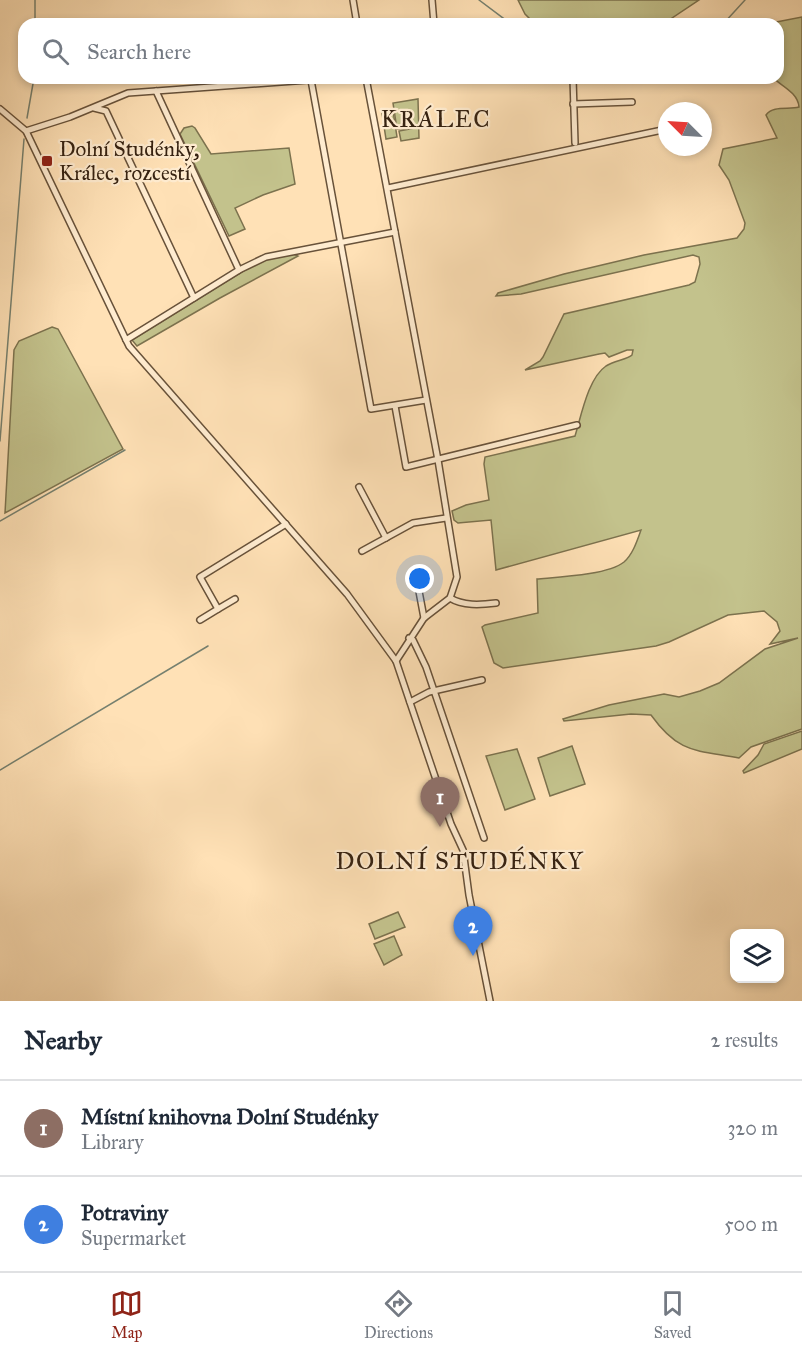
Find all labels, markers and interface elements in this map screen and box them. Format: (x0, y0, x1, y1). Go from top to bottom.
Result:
search box (18, 18, 784, 84)
icon: search (39, 35, 72, 68)
text: Search here (87, 38, 191, 65)
north arrow (658, 102, 712, 156)
district label: KRÁLEC (381, 104, 491, 134)
place label: Dolní Studénky, Králec, rozcestí (59, 136, 199, 186)
marker: Dolní Studénky, Králec, rozcestí (40, 154, 54, 168)
your location (405, 564, 434, 593)
pin: 1 (420, 778, 460, 827)
district label: DOLNÍ STUDÉNKY (336, 846, 584, 876)
pin: 2 (454, 906, 492, 956)
map controls (730, 929, 784, 983)
button: layers (730, 929, 784, 983)
text: Nearby (24, 1024, 102, 1056)
text: 2 results (710, 1028, 778, 1052)
text: Místní knihovna Dolní Studénky (81, 1103, 378, 1130)
text: 1 (40, 1116, 47, 1140)
text: 320 m (727, 1116, 778, 1140)
text: Library (81, 1130, 144, 1154)
text: Potraviny (81, 1199, 168, 1226)
text: 2 (39, 1212, 48, 1236)
text: 500 m (724, 1212, 778, 1236)
text: Supermarket (81, 1226, 186, 1250)
tab: Map (110, 1287, 143, 1342)
tab: Directions (364, 1287, 433, 1342)
tab: Saved (654, 1287, 692, 1342)

